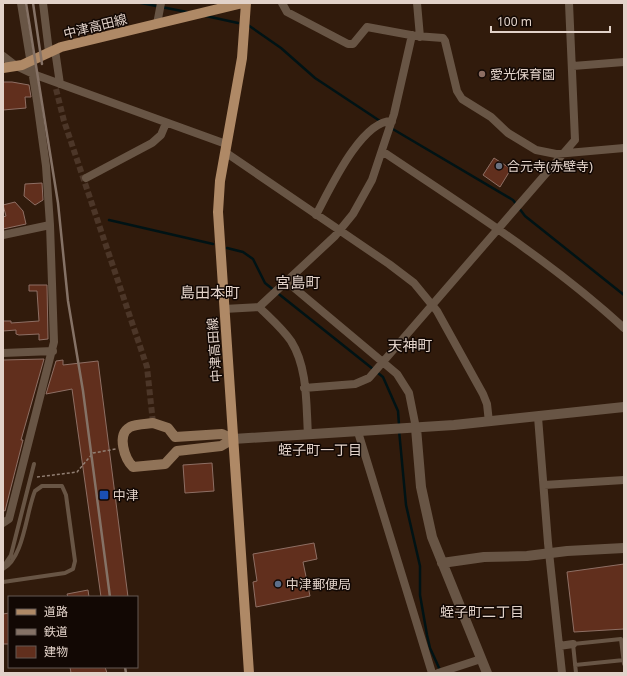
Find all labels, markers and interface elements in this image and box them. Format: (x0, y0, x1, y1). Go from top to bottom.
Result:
scale bar (491, 8, 610, 34)
street label: 中津高田線 (61, 9, 129, 43)
text: 100 m (497, 13, 532, 30)
place label: 愛光保育園 (490, 65, 555, 83)
marker: 愛光保育園 (477, 69, 487, 79)
place label: 合元寺(赤壁寺) (507, 157, 593, 175)
marker: 合元寺(赤壁寺) (494, 161, 504, 171)
district label: 宮島町 (275, 272, 321, 292)
district label: 島田本町 (180, 282, 240, 302)
street label: 中津高田線 (203, 317, 225, 383)
district label: 天神町 (387, 335, 433, 355)
district label: 蛭子町一丁目 (278, 440, 362, 459)
place label: 中津 (113, 486, 139, 504)
marker: 中津 (98, 489, 110, 501)
place label: 中津郵便局 (286, 575, 351, 593)
marker: 中津郵便局 (273, 579, 283, 589)
legend (8, 596, 138, 668)
district label: 蛭子町二丁目 (440, 602, 524, 621)
text: 道路 (44, 603, 68, 620)
text: 鉄道 (44, 623, 68, 640)
text: 建物 (44, 643, 68, 660)

